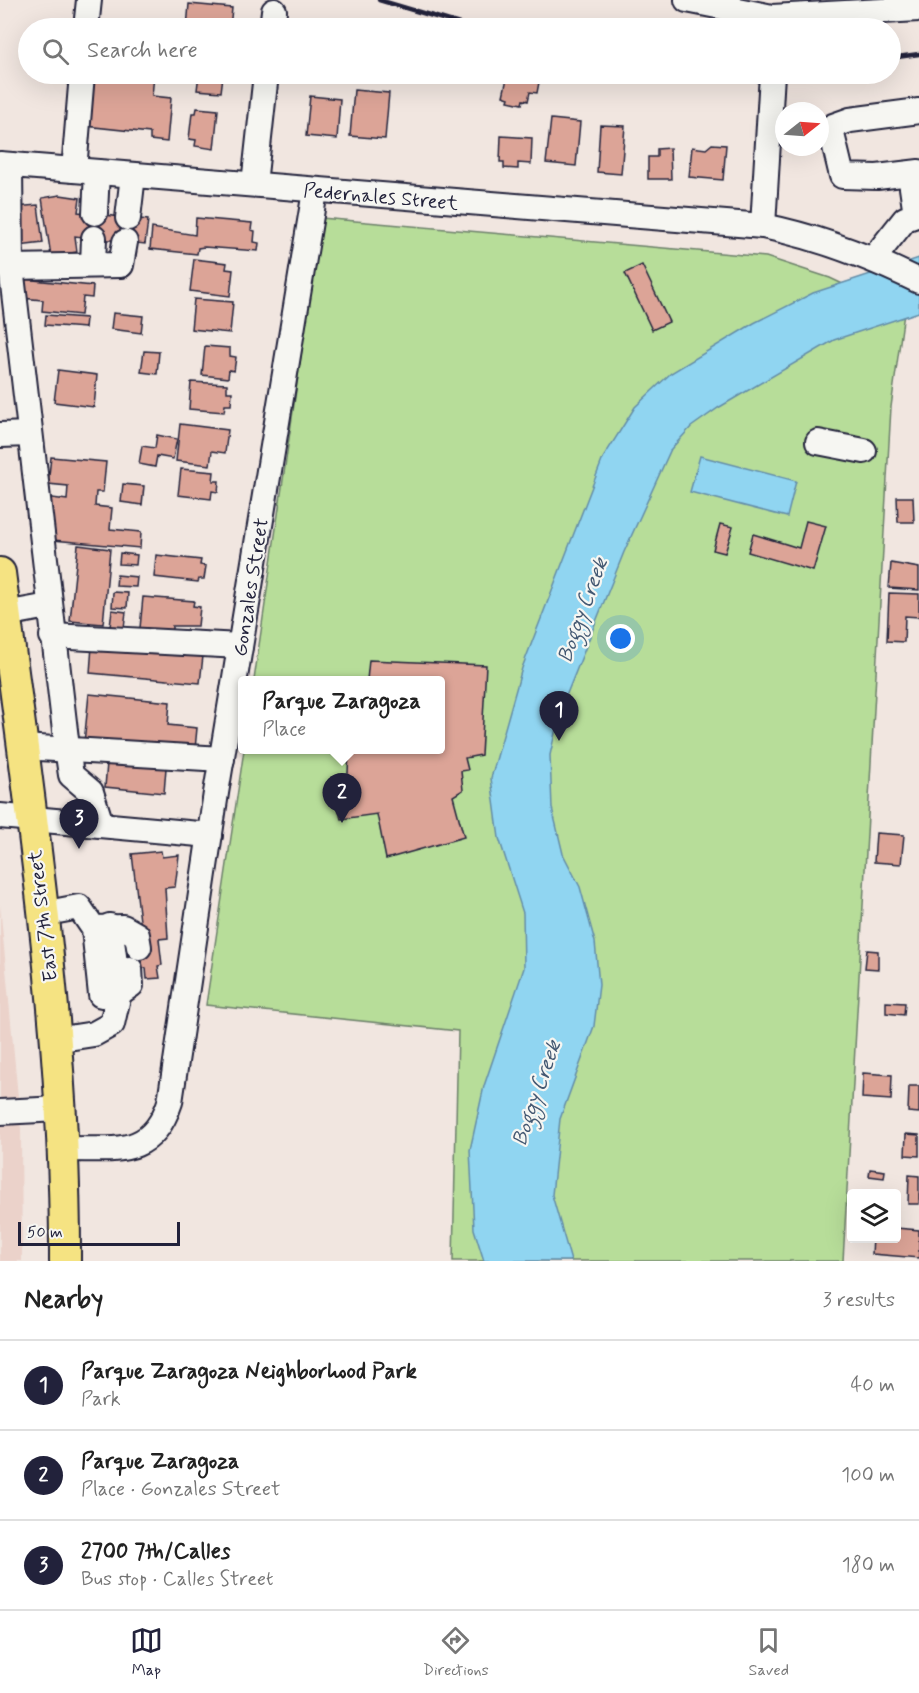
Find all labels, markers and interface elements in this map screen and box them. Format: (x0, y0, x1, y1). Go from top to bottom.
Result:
search box (18, 18, 901, 84)
icon: search (39, 35, 72, 68)
text: Search here (87, 37, 198, 65)
north arrow (775, 102, 829, 156)
street label: Pedernales Street (302, 177, 460, 218)
street label: Gonzales Street (227, 516, 276, 658)
water label: Boggy Creek (551, 553, 617, 667)
your location (606, 624, 635, 653)
popup (238, 676, 445, 754)
text: Parque Zaragoza (262, 688, 421, 716)
pin: 1 (540, 692, 578, 741)
text: Place (262, 716, 306, 743)
pin: 2 (322, 774, 362, 823)
pin: 3 (60, 800, 98, 849)
street label: East 7th Street (22, 848, 65, 983)
water label: Boggy Creek (506, 1036, 570, 1150)
map controls (847, 1189, 901, 1243)
button: layers (847, 1189, 901, 1243)
scale bar (18, 1219, 180, 1246)
text: 50 m (27, 1222, 63, 1243)
text: Nearby (24, 1283, 103, 1317)
text: 3 results (823, 1287, 895, 1314)
text: Parque Zaragoza Neighborhood Park (81, 1358, 417, 1386)
text: 1 (39, 1372, 48, 1399)
text: 40 m (851, 1372, 895, 1399)
text: Park (81, 1386, 121, 1413)
text: Parque Zaragoza (81, 1448, 239, 1476)
text: 2 (39, 1462, 48, 1489)
text: 100 m (841, 1462, 895, 1489)
text: Place · Gonzales Street (81, 1476, 280, 1503)
text: 2700 7th/Calles (81, 1538, 231, 1566)
text: 3 (39, 1552, 48, 1579)
text: 180 m (842, 1552, 895, 1579)
text: Bus stop · Calles Street (81, 1566, 274, 1593)
tab: Map (130, 1624, 163, 1681)
tab: Directions (423, 1624, 489, 1681)
tab: Saved (749, 1624, 789, 1681)

